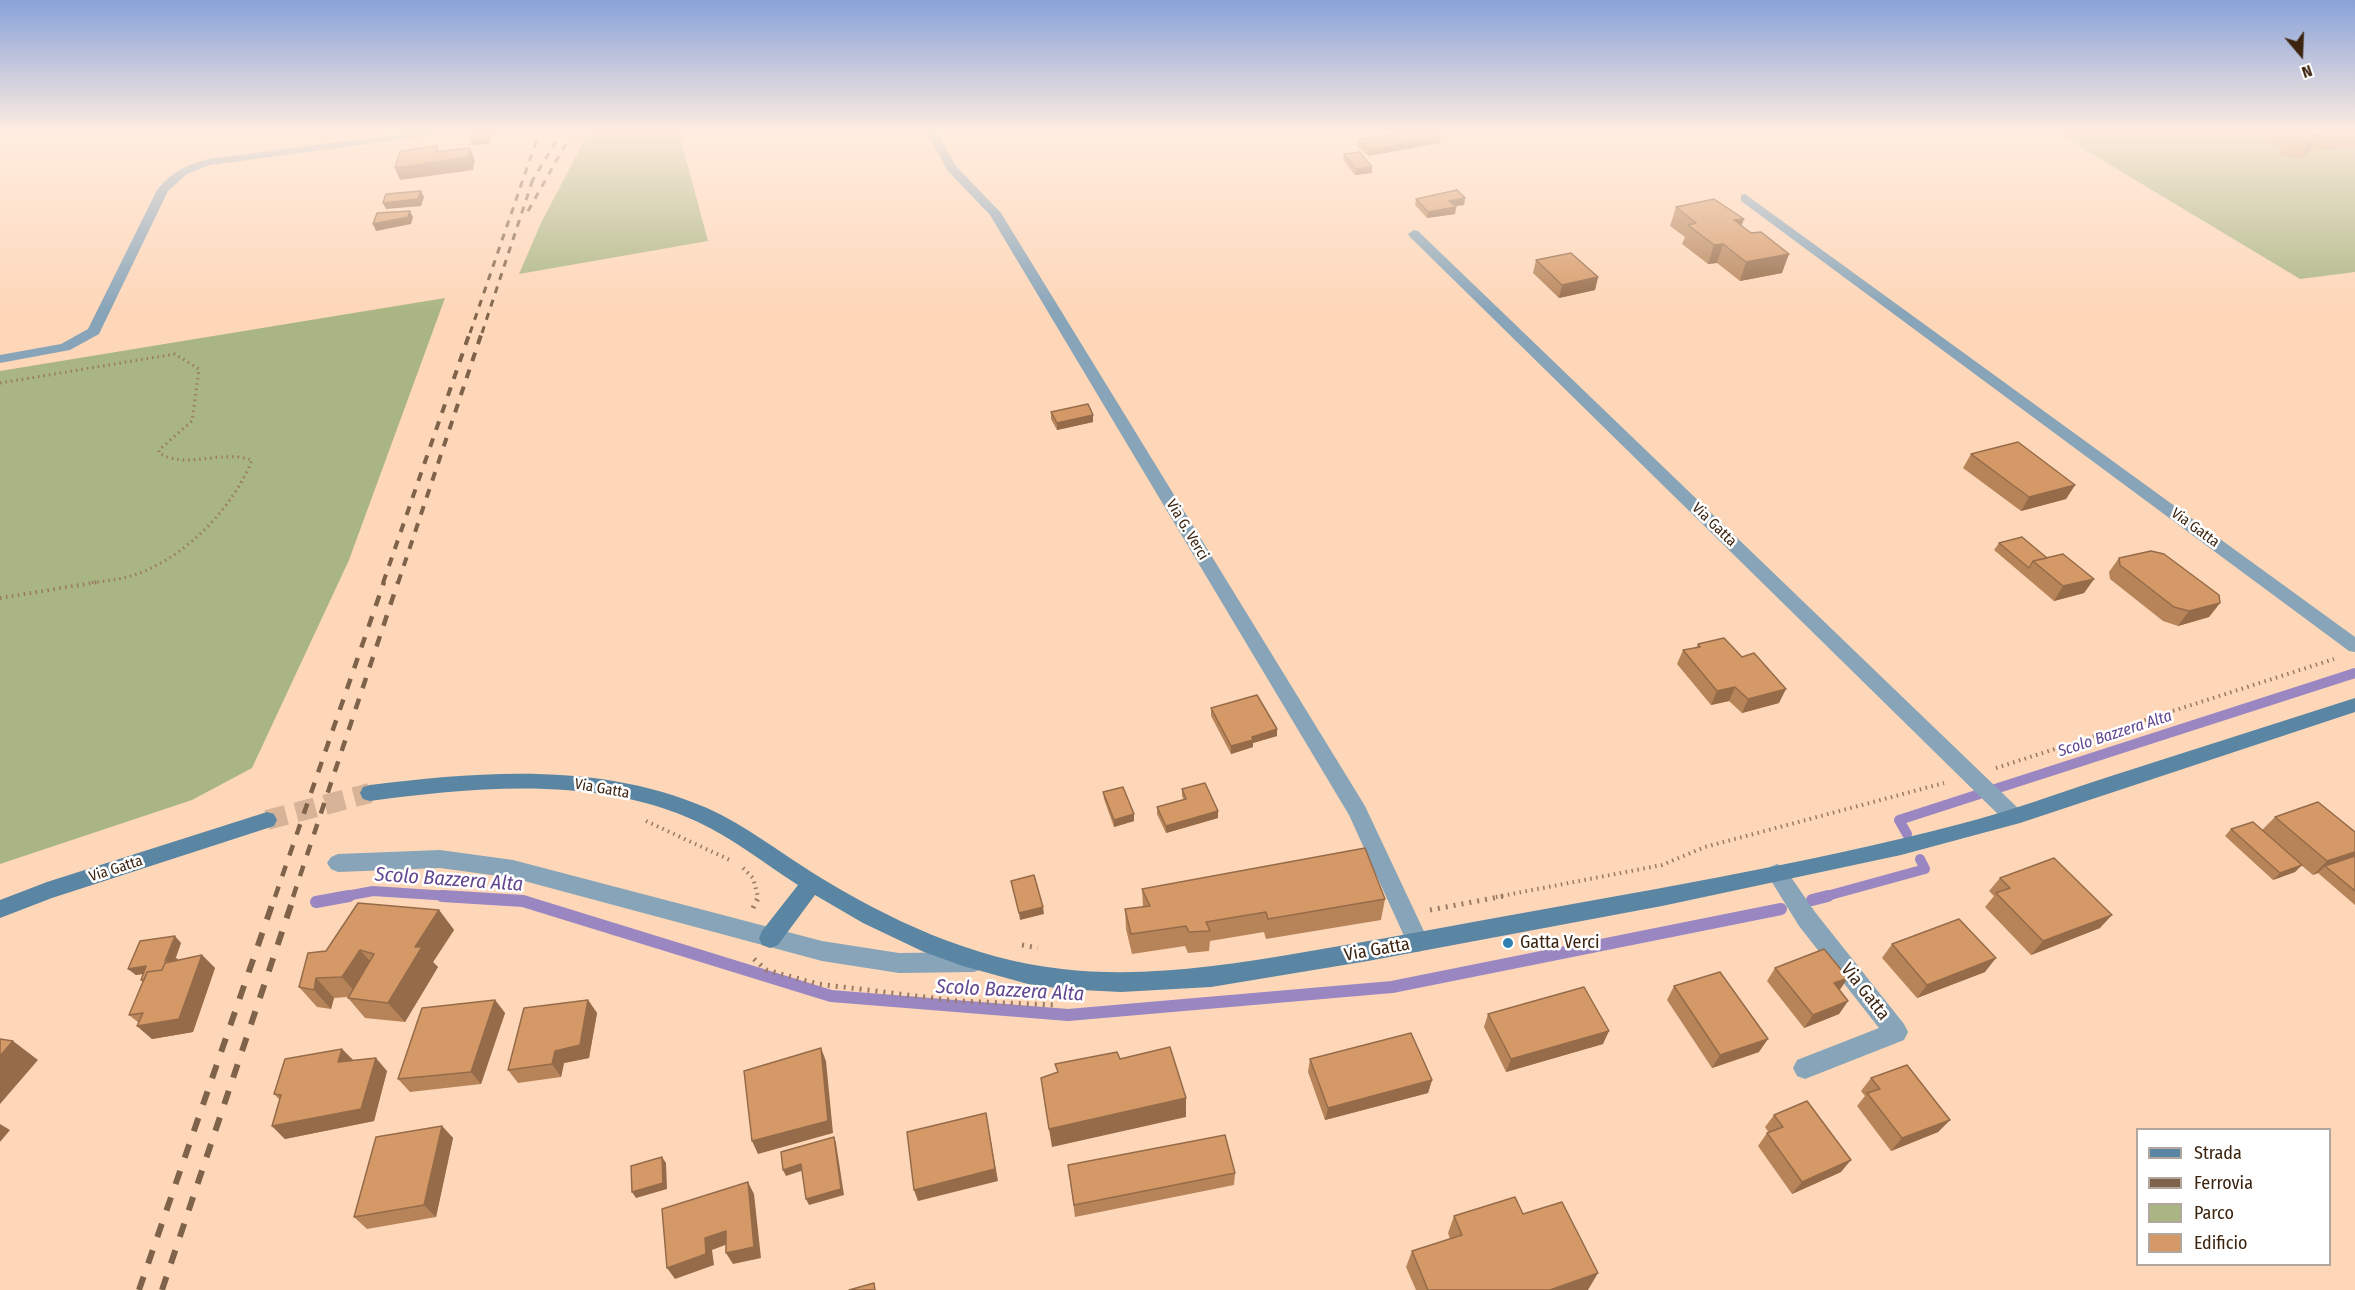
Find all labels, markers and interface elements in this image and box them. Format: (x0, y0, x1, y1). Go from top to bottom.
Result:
north arrow (2271, 24, 2331, 84)
text: N (2299, 61, 2315, 82)
street label: Via G. Verci (1162, 497, 1212, 563)
street label: Via Gatta (1688, 499, 1740, 551)
street label: Via Gatta (2167, 504, 2223, 552)
water label: Scolo Bazzera Alta (2056, 707, 2174, 761)
street label: Via Gatta (573, 775, 631, 803)
street label: Via Gatta (87, 852, 145, 886)
water label: Scolo Bazzera Alta (374, 863, 524, 897)
place label: Gatta Verci (1520, 932, 1599, 954)
street label: Via Gatta (1342, 934, 1412, 966)
marker: Gatta Verci (1501, 936, 1515, 950)
street label: Via Gatta (1836, 959, 1894, 1025)
water label: Scolo Bazzera Alta (935, 975, 1085, 1007)
legend (2136, 1128, 2331, 1266)
text: Strada (2194, 1142, 2242, 1164)
text: Ferrovia (2194, 1172, 2253, 1194)
text: Parco (2194, 1202, 2234, 1224)
text: Edificio (2194, 1232, 2247, 1254)

